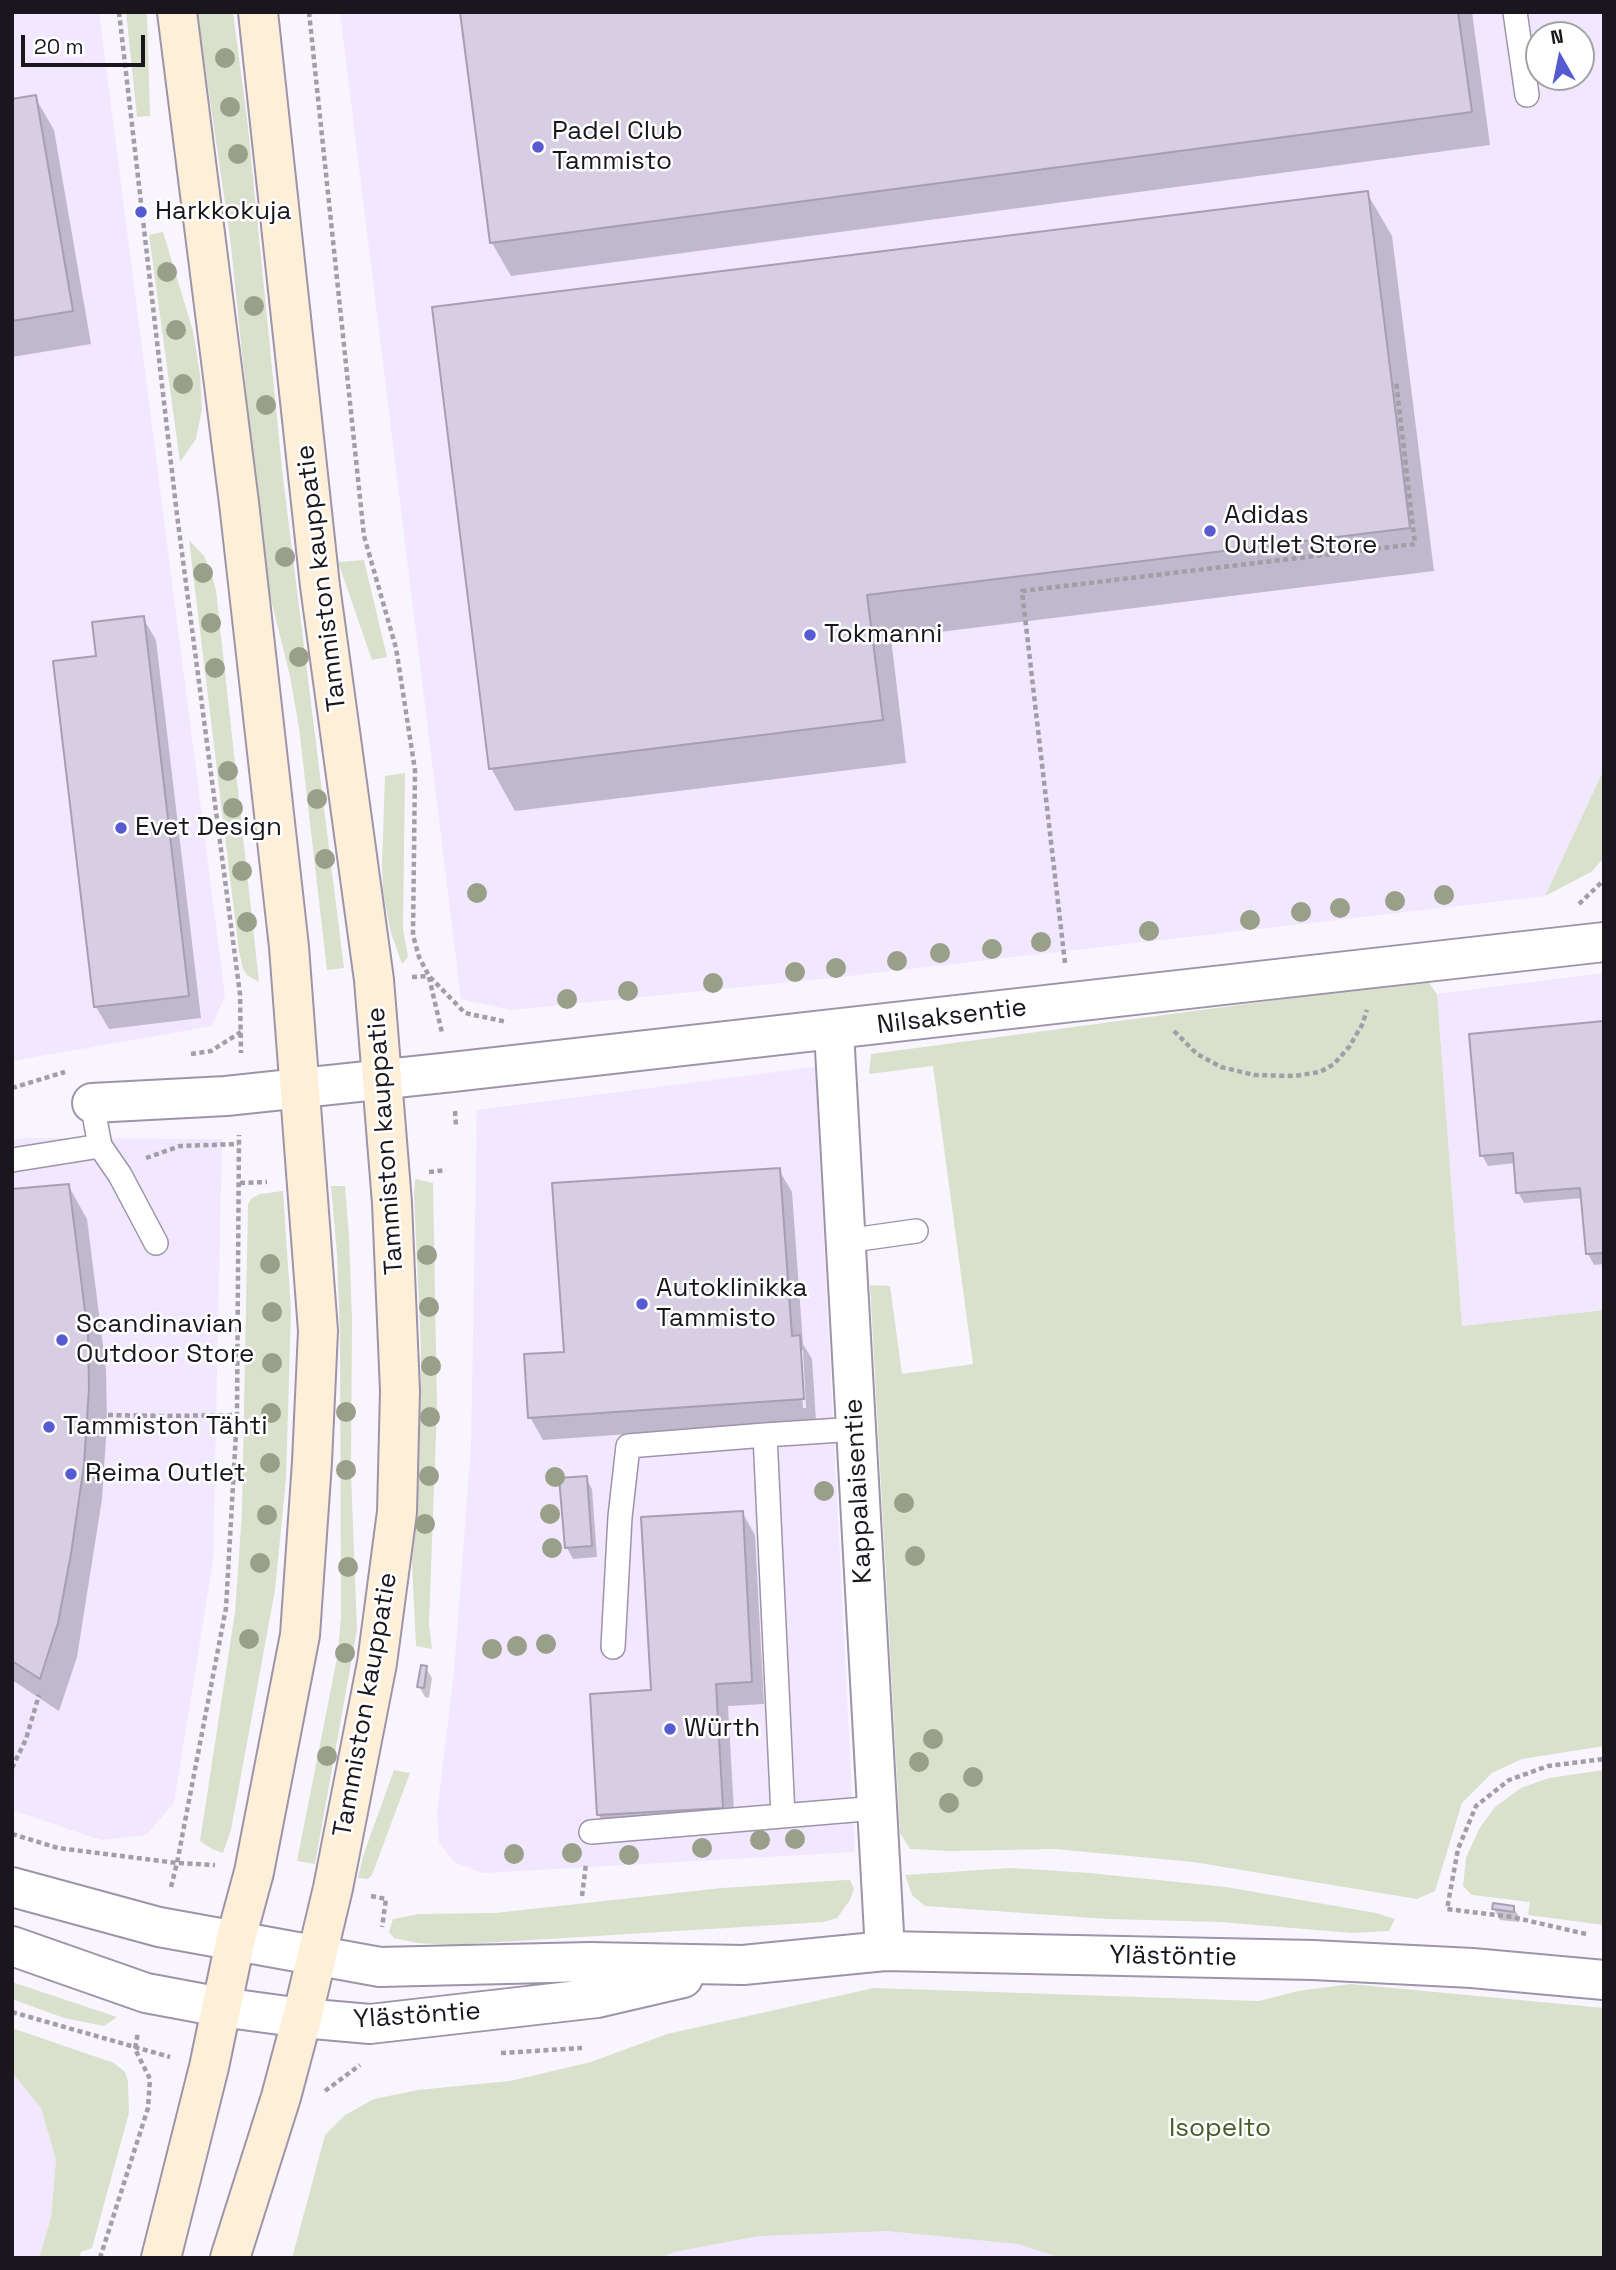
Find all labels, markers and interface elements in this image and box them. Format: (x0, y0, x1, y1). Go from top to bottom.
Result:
scale bar (24, 21, 149, 65)
north arrow (1525, 21, 1595, 91)
text: N (1549, 23, 1565, 50)
text: 20 m (34, 33, 84, 60)
place label: Padel Club Tammisto (552, 116, 683, 178)
marker: Padel Club Tammisto (530, 139, 546, 155)
place label: Harkkokuja (155, 196, 291, 228)
marker: Harkkokuja (133, 204, 149, 220)
street label: Tammiston kauppatie (290, 443, 354, 713)
place label: Adidas Outlet Store (1224, 500, 1377, 562)
marker: Adidas Outlet Store (1202, 523, 1218, 539)
place label: Tokmanni (824, 619, 942, 651)
marker: Tokmanni (802, 627, 818, 643)
place label: Evet Design (135, 812, 282, 844)
marker: Evet Design (113, 820, 129, 836)
street label: Nilsaksentie (875, 992, 1029, 1042)
street label: Tammiston kauppatie (361, 1006, 411, 1276)
place label: Autoklinikka Tammisto (656, 1273, 808, 1334)
marker: Autoklinikka Tammisto (634, 1296, 650, 1312)
place label: Scandinavian Outdoor Store (76, 1309, 254, 1370)
marker: Scandinavian Outdoor Store (54, 1332, 70, 1348)
street label: Kappalaisentie (839, 1398, 879, 1584)
place label: Tammiston Tähti (63, 1411, 268, 1443)
marker: Tammiston Tähti (41, 1419, 57, 1435)
place label: Reima Outlet (85, 1458, 246, 1490)
marker: Reima Outlet (63, 1466, 79, 1482)
street label: Tammiston kauppatie (327, 1570, 405, 1840)
place label: Würth (684, 1713, 760, 1745)
marker: Würth (662, 1721, 678, 1737)
street label: Ylästöntie (1109, 1940, 1237, 1974)
street label: Ylästöntie (352, 1996, 482, 2036)
park label: Isopelto (1169, 2113, 1271, 2145)

